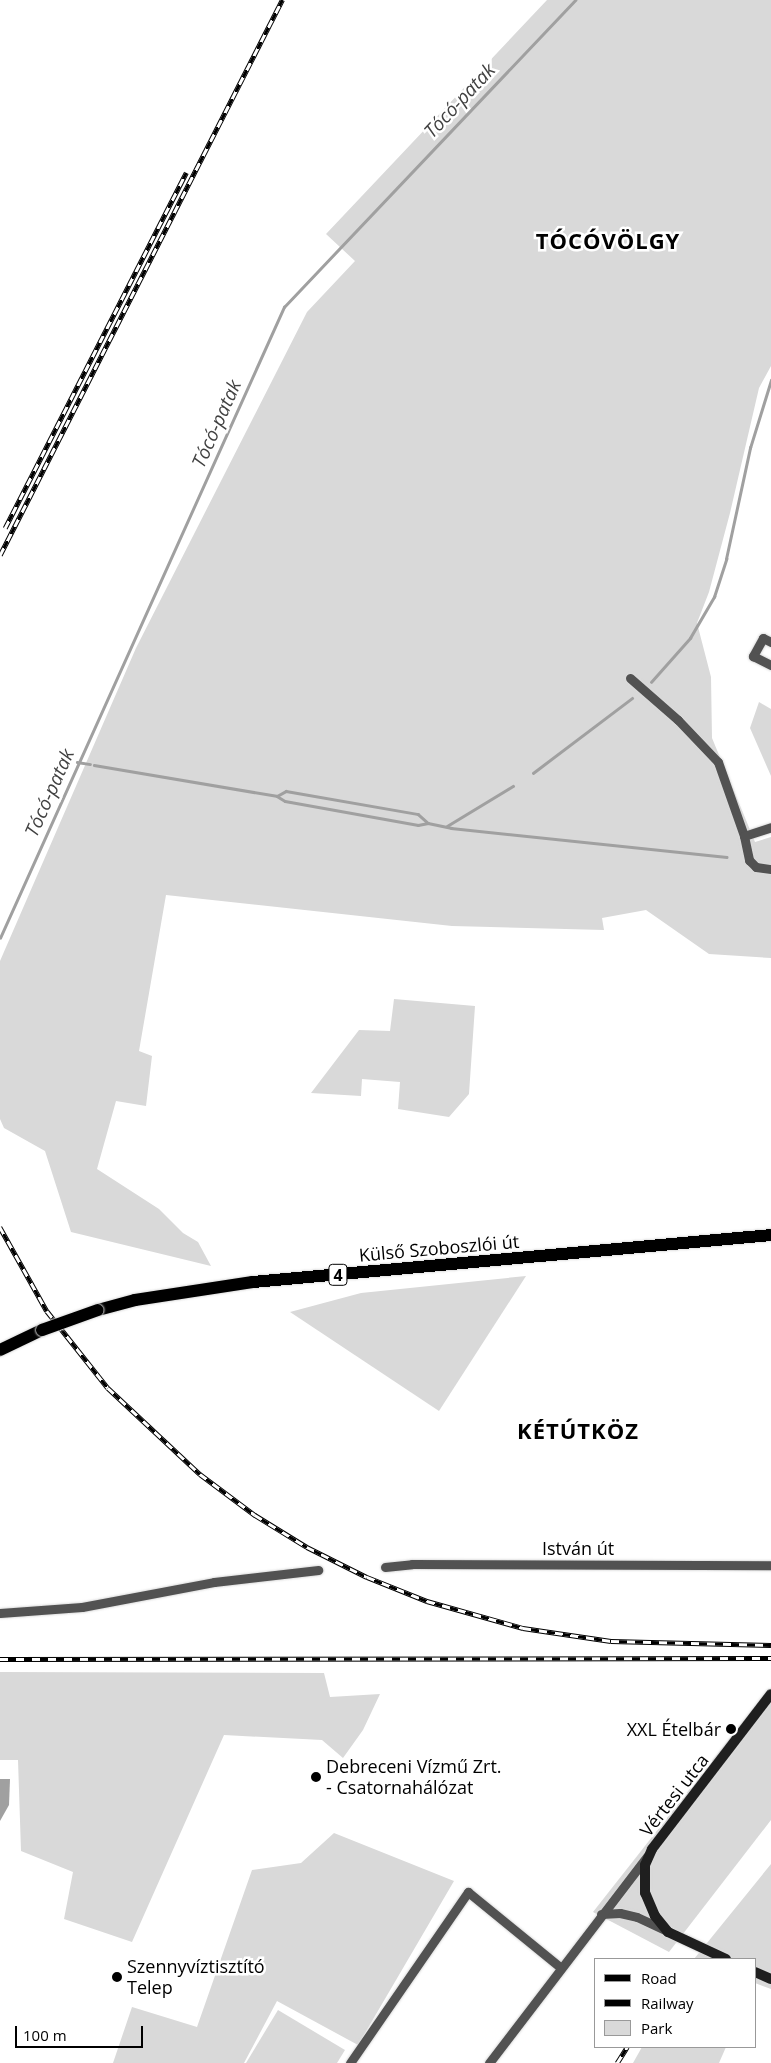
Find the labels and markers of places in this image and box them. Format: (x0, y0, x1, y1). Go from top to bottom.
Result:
place label: XXL Ételbár (627, 1718, 721, 1740)
marker: XXL Ételbár (725, 1723, 737, 1735)
place label: Debreceni Vízmű Zrt. - Csatornahálózat (326, 1756, 502, 1798)
marker: Debreceni Vízmű Zrt. - Csatornahálózat (310, 1771, 322, 1783)
place label: Szennyvíztisztító Telep (127, 1956, 265, 1998)
marker: Szennyvíztisztító Telep (111, 1971, 123, 1983)

